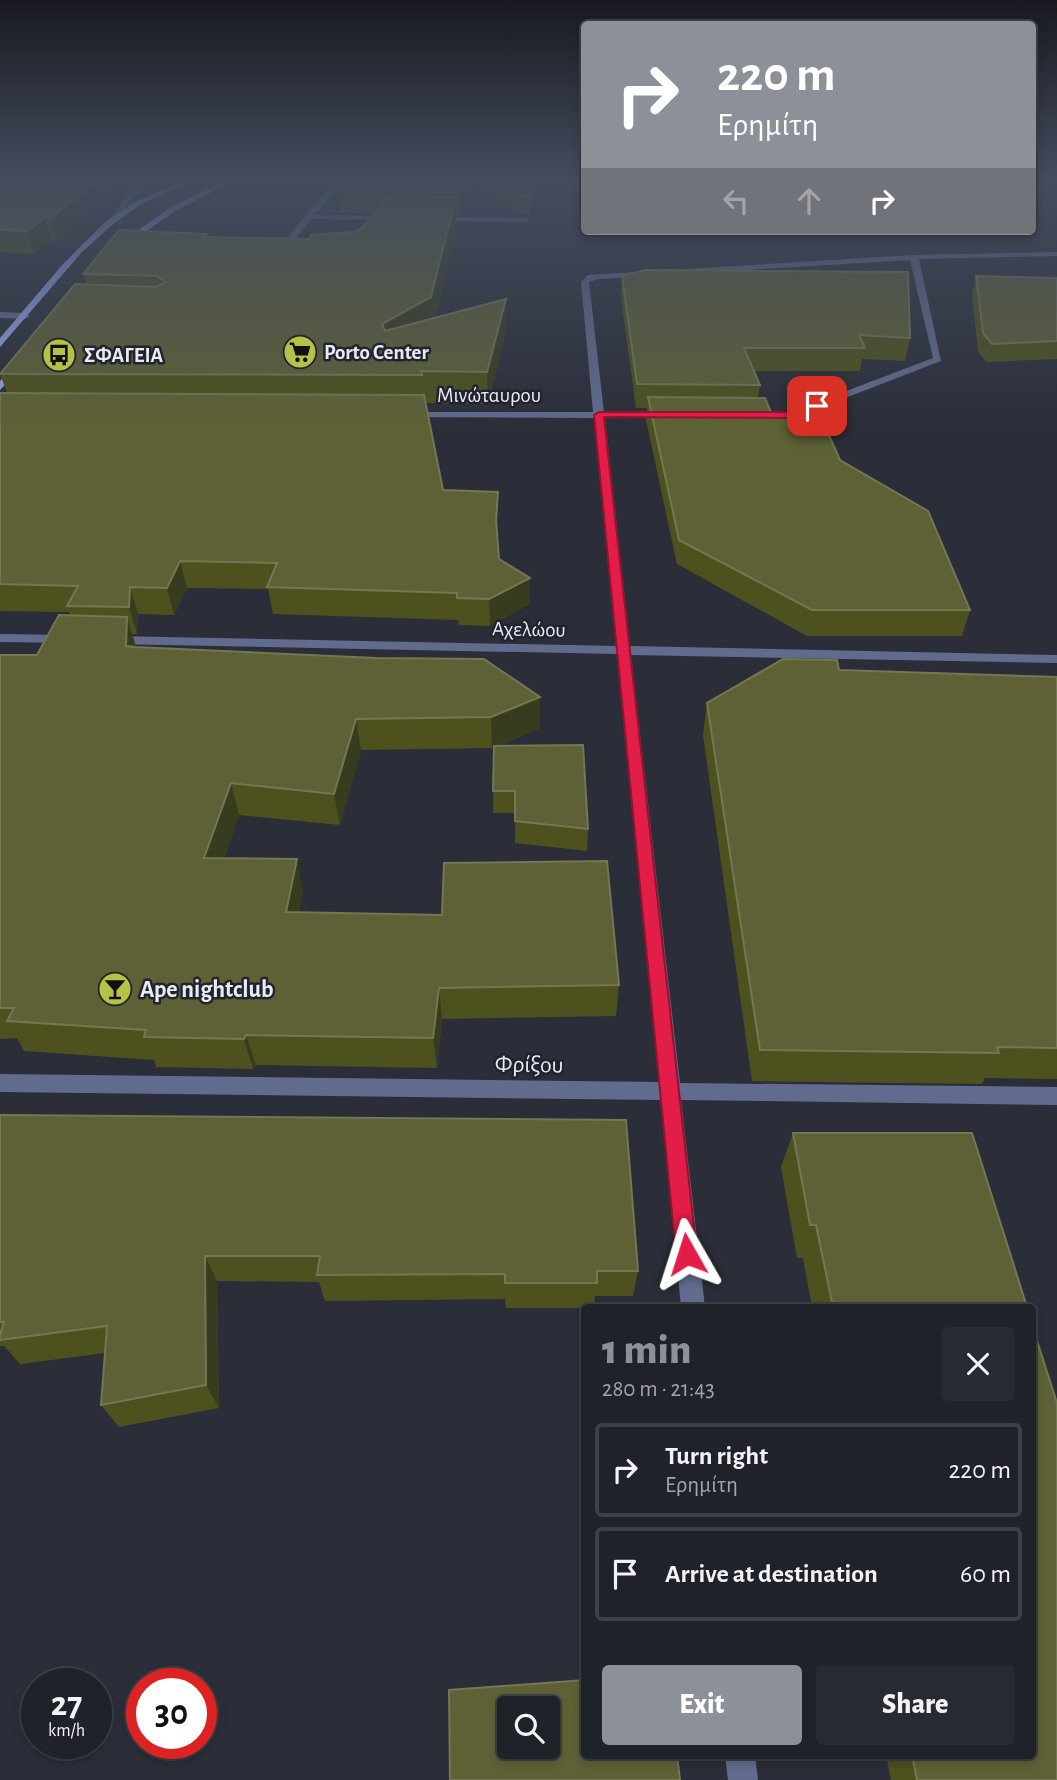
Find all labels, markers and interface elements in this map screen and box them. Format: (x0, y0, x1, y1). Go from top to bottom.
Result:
icon: right (602, 49, 693, 140)
text: 220 m (717, 51, 836, 100)
text: Ερημίτη (717, 109, 818, 141)
icon: left (717, 182, 755, 220)
icon: ahead (790, 182, 828, 220)
icon: right (863, 182, 901, 220)
supermarket icon: Porto Center (281, 333, 319, 371)
bus stop icon: ΣΦΑΓΕΙΑ (40, 336, 78, 374)
place label: Porto Center (324, 342, 430, 363)
place label: ΣΦΑΓΕΙΑ (84, 345, 164, 366)
pin (787, 376, 847, 436)
street label: Μινώταυρου (437, 385, 541, 406)
icon: arrive (798, 387, 836, 425)
street label: Αχελώου (492, 618, 566, 641)
bar icon: Ape nightclub (96, 970, 134, 1008)
place label: Ape nightclub (140, 978, 274, 1002)
street label: Φρίξου (494, 1052, 564, 1078)
position arrow (650, 1217, 724, 1291)
button: close (941, 1327, 1015, 1401)
text: 1 min (602, 1329, 691, 1371)
text: 280 m · 21:43 (602, 1378, 715, 1401)
text: Turn right (665, 1443, 768, 1469)
icon: right (606, 1451, 644, 1489)
text: 220 m (949, 1457, 1011, 1483)
text: Ερημίτη (665, 1474, 738, 1497)
icon: arrive (606, 1555, 644, 1593)
text: Arrive at destination (665, 1561, 878, 1587)
text: 60 m (960, 1561, 1011, 1587)
button: Exit (602, 1665, 802, 1745)
button: Share (816, 1665, 1015, 1745)
speed limit sign: 30 (126, 1668, 217, 1759)
text: 27 (51, 1687, 82, 1722)
map controls (497, 1696, 560, 1759)
button: search (497, 1696, 560, 1759)
text: km/h (48, 1722, 85, 1740)

